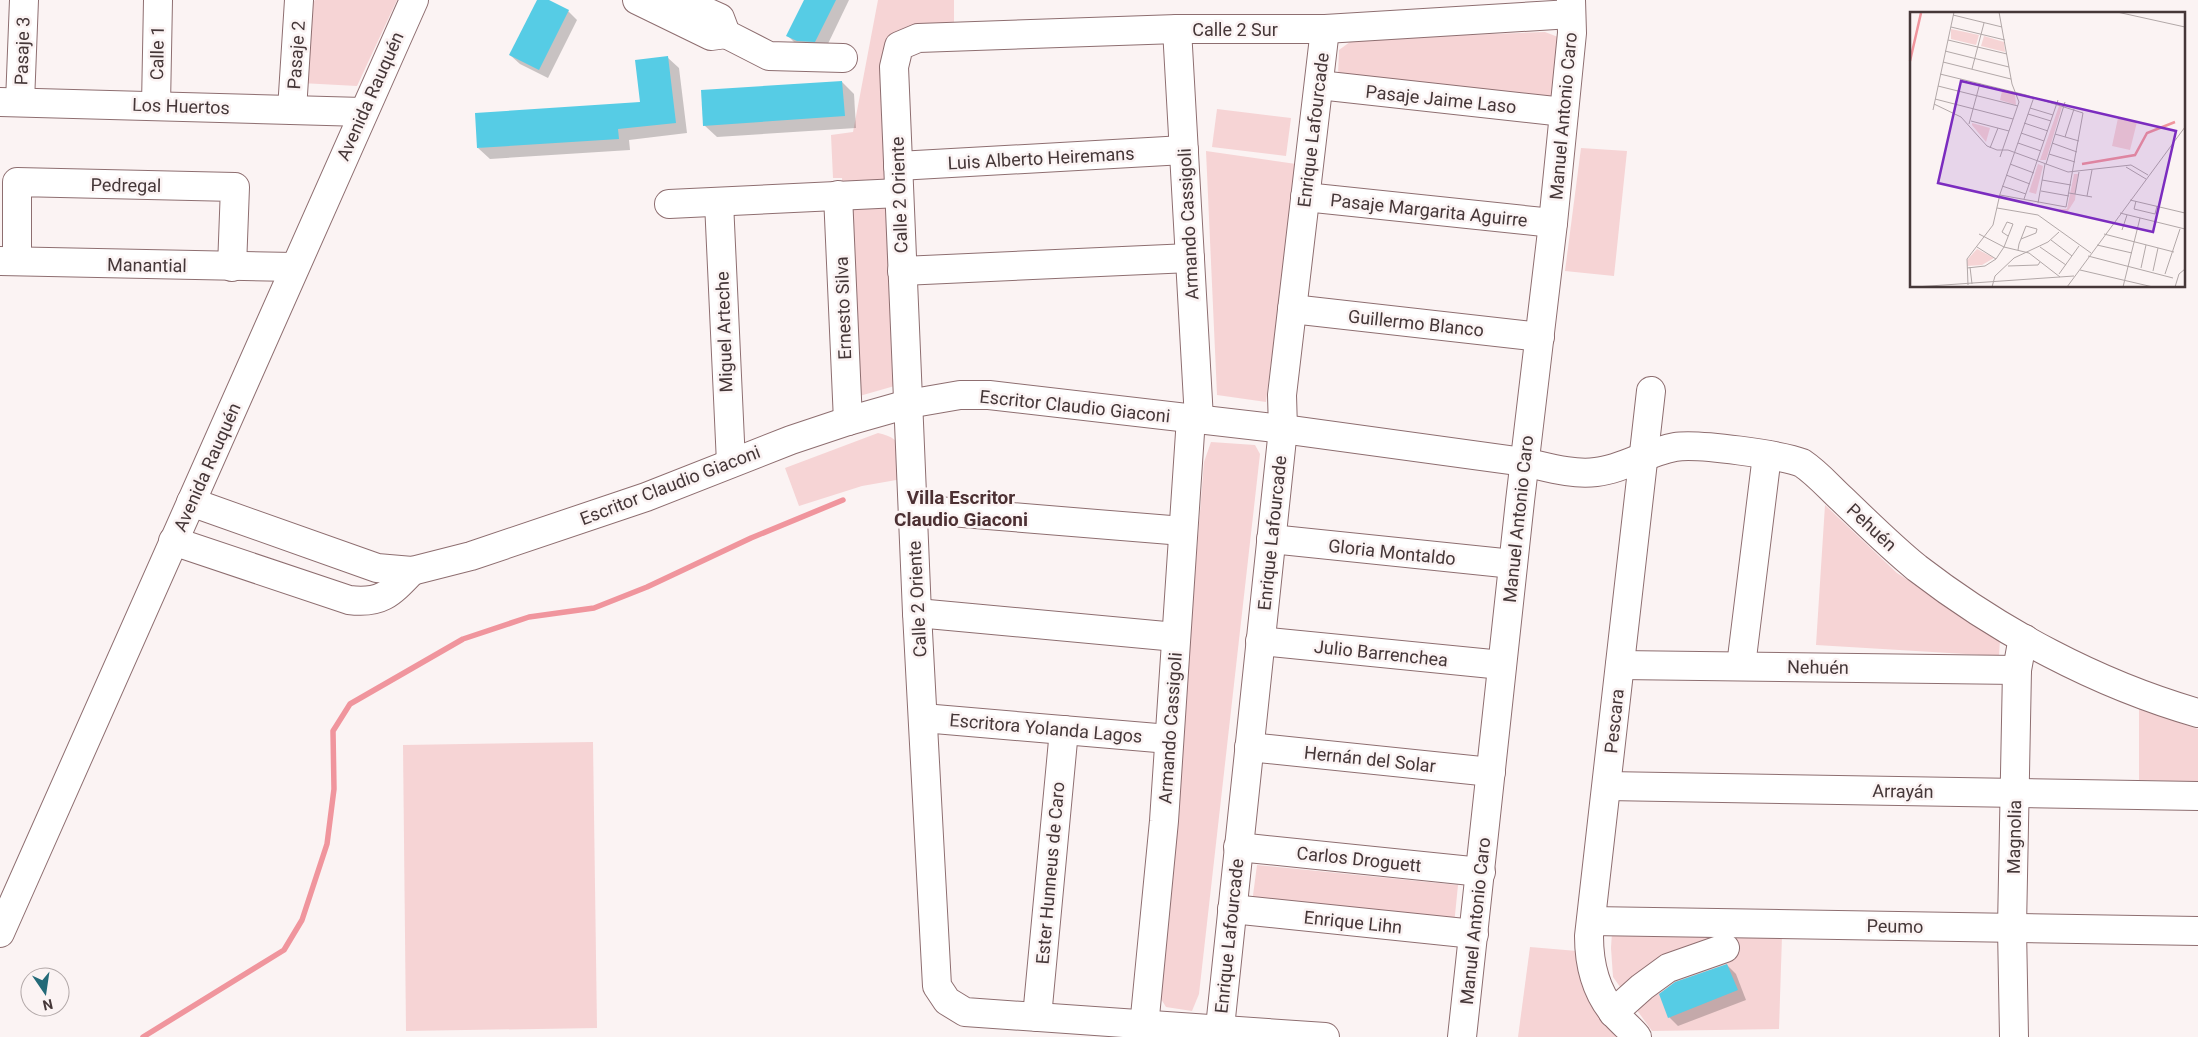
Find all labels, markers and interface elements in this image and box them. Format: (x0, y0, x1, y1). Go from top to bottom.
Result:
inset map (1910, 12, 2186, 288)
street label: Pasaje 3 (10, 16, 34, 86)
street label: Calle 2 Sur (1192, 19, 1278, 40)
street label: Pasaje 2 (283, 20, 309, 90)
street label: Calle 1 (146, 26, 168, 80)
street label: Avenida Rauquén (332, 28, 408, 164)
street label: Manuel Antonio Caro (1545, 31, 1581, 201)
street label: Enrique Lafourcade (1293, 52, 1333, 208)
street label: Pasaje Jaime Laso (1365, 81, 1517, 117)
street label: Los Huertos (132, 94, 230, 118)
street label: Calle 2 Oriente (886, 136, 912, 254)
street label: Luis Alberto Heiremans (947, 143, 1135, 173)
street label: Armando Cassigoli (1174, 148, 1202, 300)
street label: Pedregal (90, 174, 162, 196)
street label: Pasaje Margarita Aguirre (1329, 189, 1529, 231)
street label: Manantial (107, 254, 187, 276)
street label: Ernesto Silva (831, 256, 855, 360)
street label: Miguel Arteche (711, 271, 737, 393)
street label: Guillermo Blanco (1347, 305, 1485, 341)
street label: Escritor Claudio Giaconi (979, 386, 1171, 426)
street label: Avenida Rauquén (169, 399, 245, 535)
street label: Manuel Antonio Caro (1499, 434, 1537, 604)
street label: Escritor Claudio Giaconi (577, 441, 763, 529)
street label: Enrique Lafourcade (1253, 455, 1291, 611)
district label: Villa Escritor Claudio Giaconi (894, 486, 1028, 531)
street label: Pehuén (1843, 499, 1901, 555)
street label: Gloria Montaldo (1327, 535, 1457, 569)
street label: Calle 2 Oriente (903, 540, 931, 658)
street label: Julio Barrenchea (1313, 636, 1449, 670)
street label: Armando Cassigoli (1154, 652, 1186, 804)
street label: Nehuén (1787, 656, 1849, 678)
street label: Pescara (1600, 688, 1628, 754)
street label: Escritora Yolanda Lagos (949, 709, 1143, 747)
street label: Hernán del Solar (1303, 742, 1437, 776)
street label: Arrayán (1872, 780, 1934, 802)
street label: Ester Hunneus de Caro (1032, 781, 1068, 965)
street label: Magnolia (2003, 800, 2025, 874)
street label: Manuel Antonio Caro (1456, 836, 1494, 1006)
street label: Carlos Droguett (1296, 842, 1423, 876)
street label: Enrique Lafourcade (1210, 858, 1248, 1014)
street label: Enrique Lihn (1303, 906, 1403, 938)
street label: Peumo (1866, 915, 1924, 937)
north arrow (20, 967, 70, 1017)
text: N (41, 996, 55, 1014)

